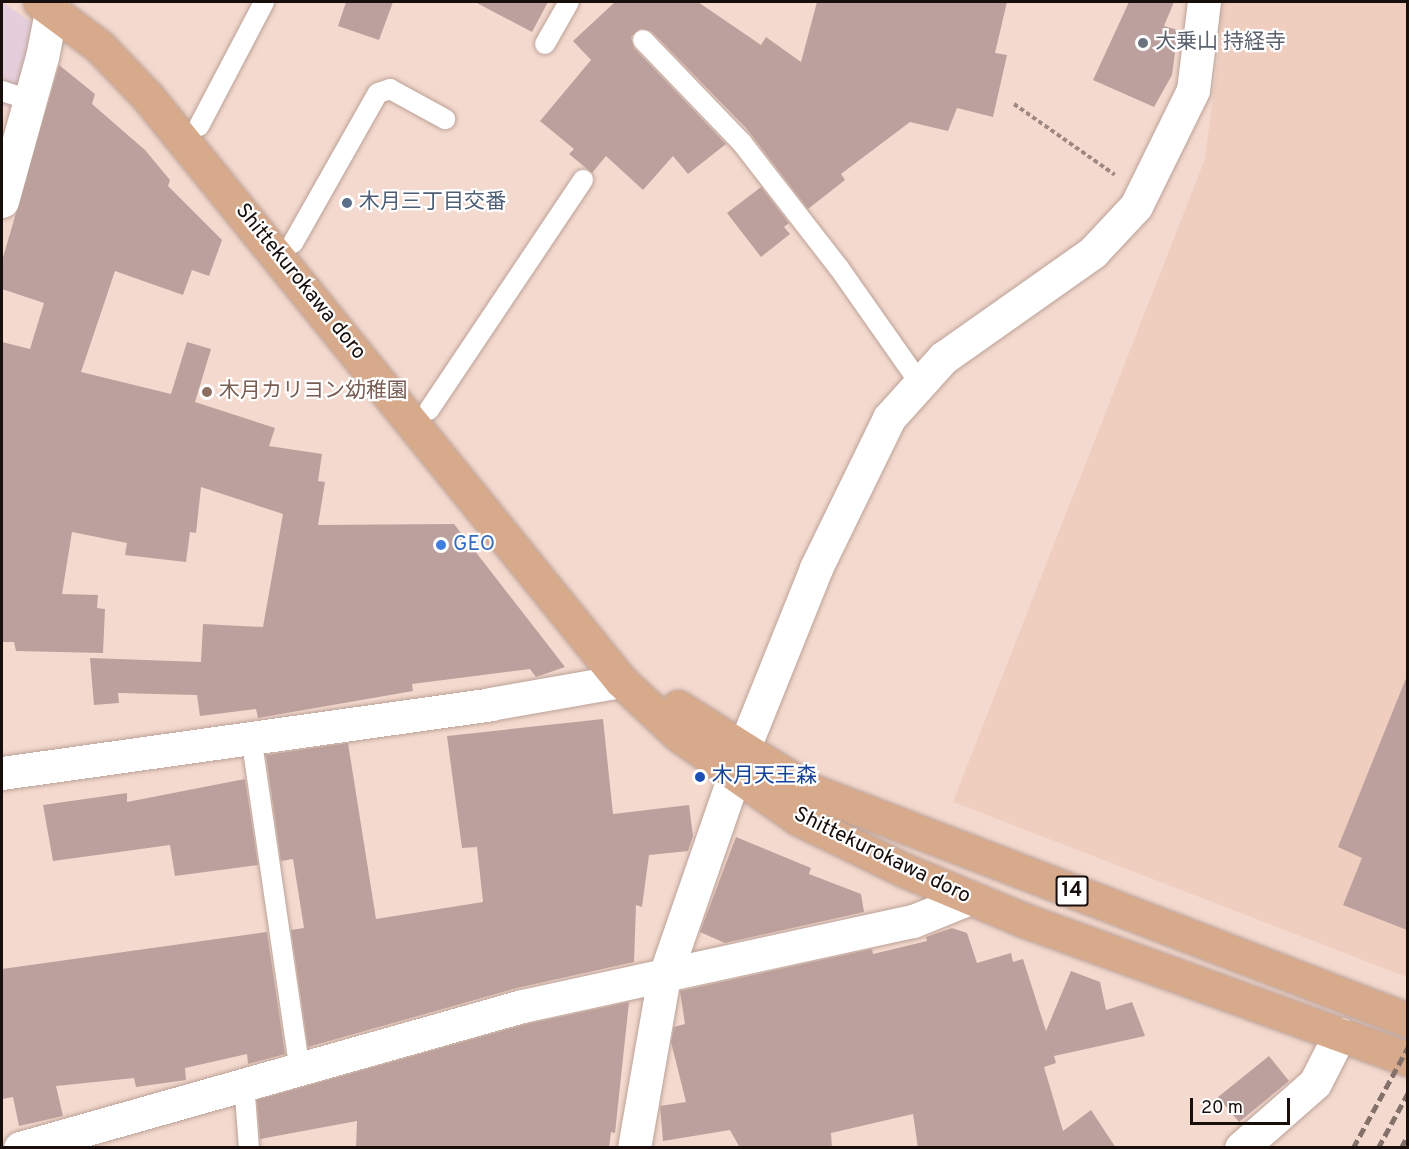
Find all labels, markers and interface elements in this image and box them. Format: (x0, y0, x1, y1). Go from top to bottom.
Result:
place label: 大乗山 持経寺 (1155, 30, 1286, 56)
marker: 大乗山 持経寺 (1136, 36, 1150, 50)
place label: 木月三丁目交番 (359, 190, 506, 216)
marker: 木月三丁目交番 (340, 196, 354, 210)
street label: Shittekurokawa doro (229, 199, 371, 365)
place label: 木月カリヨン幼稚園 (219, 379, 408, 405)
marker: 木月カリヨン幼稚園 (200, 385, 214, 399)
place label: GEO (453, 532, 495, 558)
marker: GEO (434, 538, 448, 552)
place label: 木月天王森 (712, 764, 817, 790)
marker: 木月天王森 (693, 770, 707, 784)
street label: Shittekurokawa doro (789, 802, 975, 910)
road number: 14 (1056, 874, 1088, 908)
scale bar (1193, 1086, 1294, 1124)
text: 20 m (1201, 1097, 1243, 1120)

